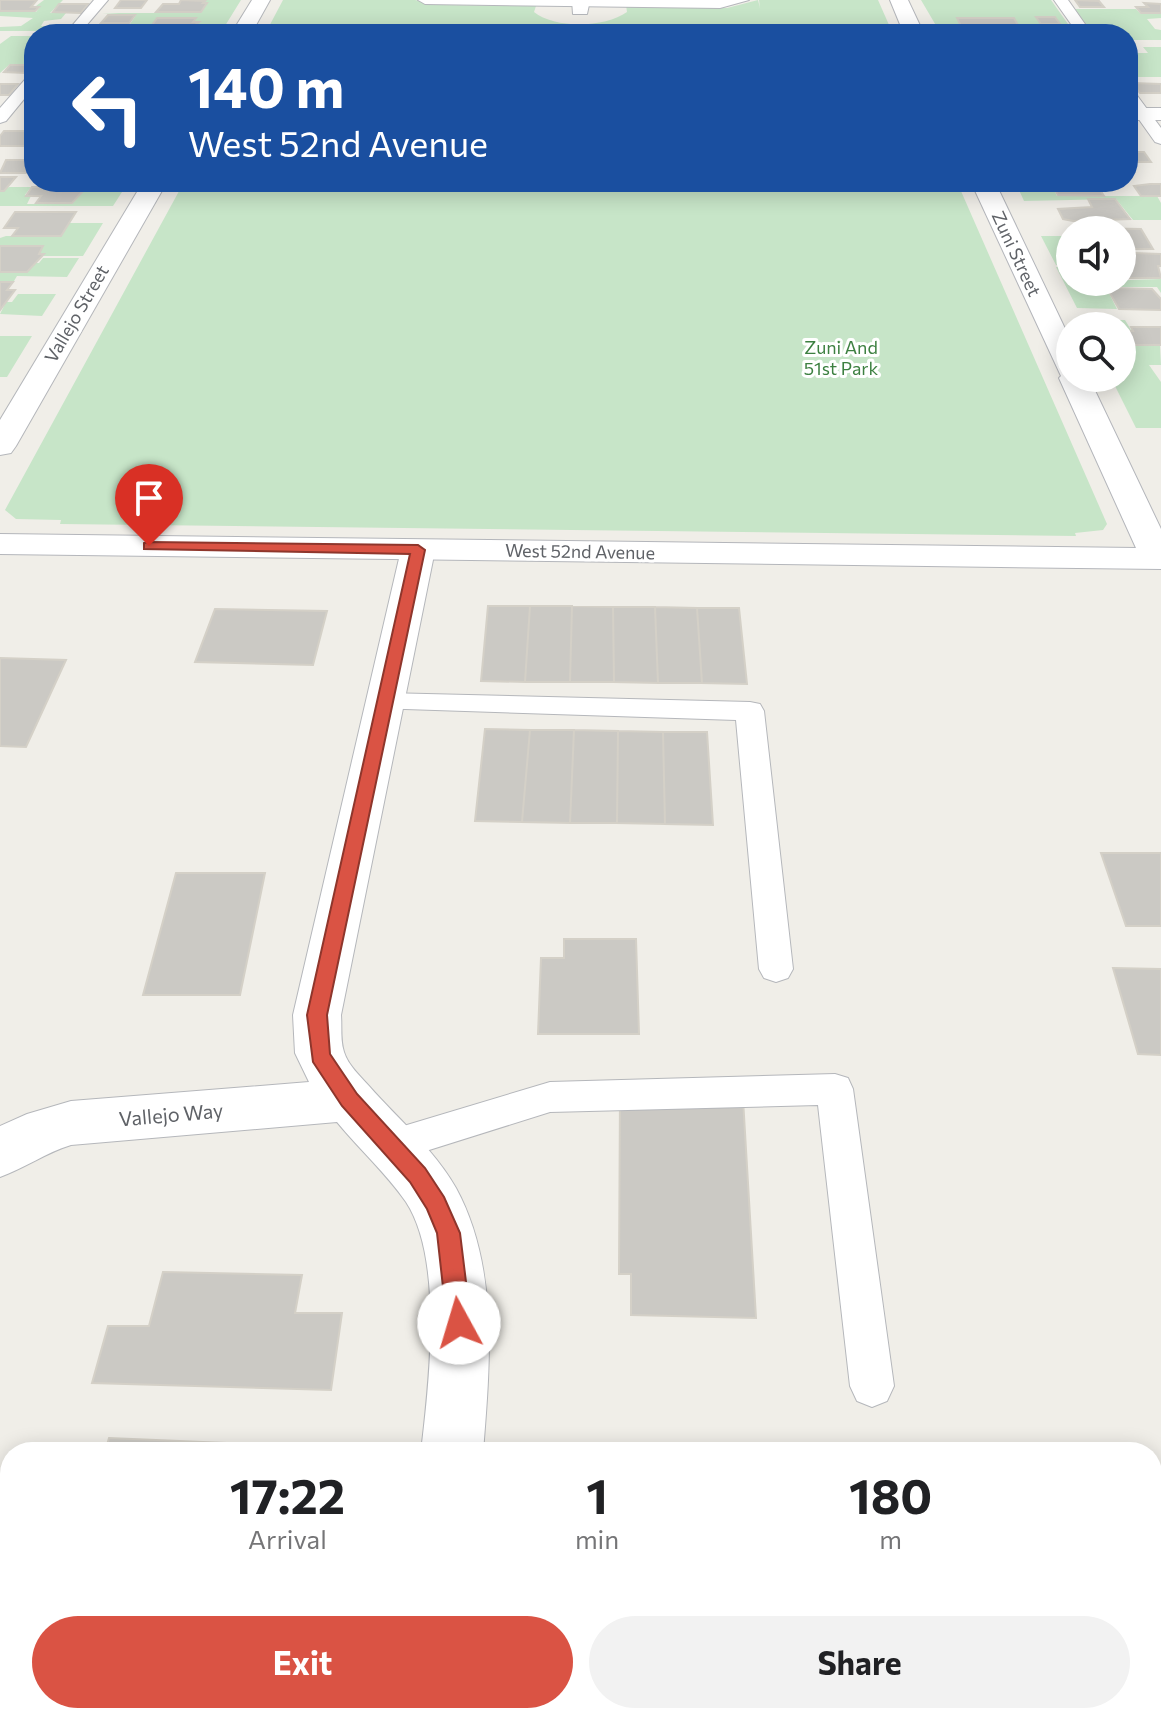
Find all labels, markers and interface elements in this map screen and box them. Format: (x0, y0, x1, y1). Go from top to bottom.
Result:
text: 140 m (188, 51, 344, 120)
icon: left (56, 56, 160, 160)
text: West 52nd Avenue (188, 120, 488, 164)
street label: Zuni Street (988, 208, 1046, 300)
map controls (1056, 216, 1136, 392)
button: sound (1056, 216, 1136, 296)
street label: Vallejo Street (39, 261, 113, 366)
button: search (1056, 312, 1136, 392)
park label: Zuni And 51st Park (804, 336, 879, 379)
pin (115, 464, 183, 546)
icon: arrive (127, 476, 171, 520)
street label: West 52nd Avenue (505, 539, 655, 563)
street label: Vallejo Way (118, 1097, 224, 1131)
position arrow (417, 1281, 501, 1365)
text: 17:22 (230, 1465, 345, 1524)
text: 1 (586, 1465, 608, 1524)
text: 180 (849, 1465, 932, 1524)
text: Arrival (248, 1523, 327, 1554)
text: min (575, 1523, 619, 1554)
text: m (879, 1523, 902, 1554)
button: Exit (32, 1616, 573, 1708)
button: Share (589, 1616, 1130, 1708)

